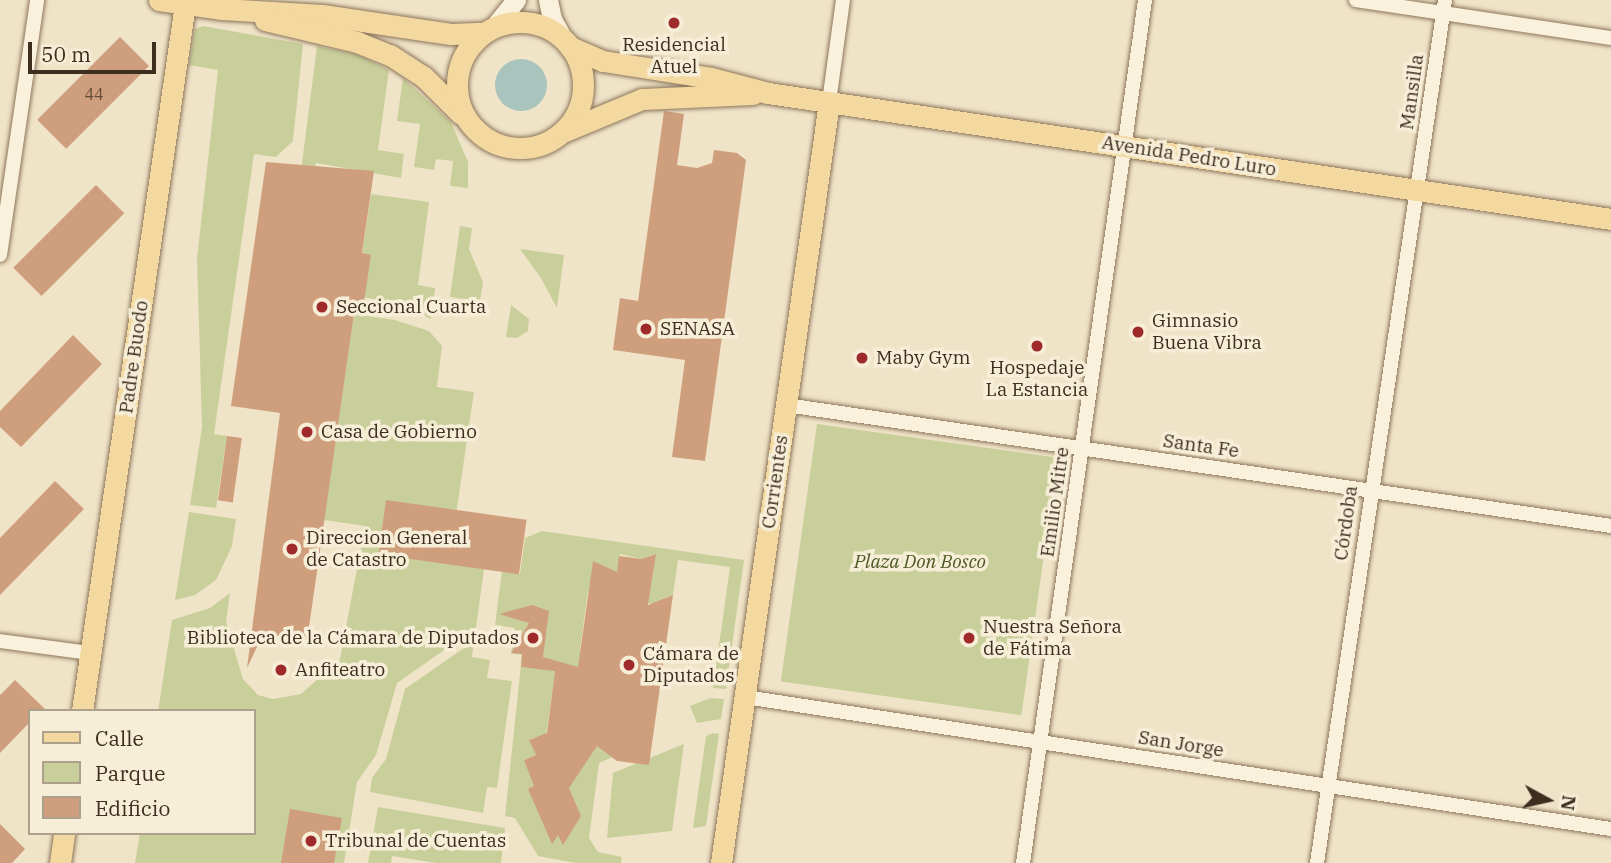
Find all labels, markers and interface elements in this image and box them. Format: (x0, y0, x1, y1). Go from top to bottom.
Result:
marker: Residencial Atuel (666, 15, 682, 31)
scale bar (32, 28, 159, 72)
place label: Residencial Atuel (622, 34, 726, 78)
text: 50 m (41, 40, 91, 68)
street label: Mansilla (1395, 53, 1429, 131)
house number: 44 (84, 84, 104, 104)
street label: Avenida Pedro Luro (1100, 131, 1278, 181)
place label: Seccional Cuarta (336, 296, 486, 318)
street label: Padre Buodo (115, 299, 153, 415)
marker: Seccional Cuarta (314, 299, 330, 315)
place label: Gimnasio Buena Vibra (1152, 310, 1262, 354)
place label: SENASA (660, 318, 735, 340)
marker: SENASA (638, 321, 654, 337)
marker: Gimnasio Buena Vibra (1130, 324, 1146, 340)
marker: Hospedaje La Estancia (1029, 338, 1045, 354)
place label: Maby Gym (876, 347, 971, 369)
marker: Maby Gym (854, 350, 870, 366)
place label: Hospedaje La Estancia (986, 357, 1088, 401)
place label: Casa de Gobierno (321, 421, 477, 443)
marker: Casa de Gobierno (299, 424, 315, 440)
street label: Santa Fe (1162, 429, 1240, 463)
street label: Corrientes (757, 434, 793, 530)
street label: Emilio Mitre (1036, 445, 1074, 559)
street label: Córdoba (1329, 484, 1363, 562)
place label: Direccion General de Catastro (306, 527, 467, 571)
marker: Direccion General de Catastro (284, 541, 300, 557)
park label: Plaza Don Bosco (854, 551, 986, 573)
place label: Nuestra Señora de Fátima (983, 616, 1122, 660)
place label: Biblioteca de la Cámara de Diputados (187, 627, 519, 649)
marker: Biblioteca de la Cámara de Diputados (525, 630, 541, 646)
marker: Nuestra Señora de Fátima (961, 630, 977, 646)
place label: Cámara de Diputados (643, 643, 739, 687)
marker: Cámara de Diputados (621, 657, 637, 673)
place label: Anfiteatro (295, 659, 385, 681)
marker: Anfiteatro (273, 662, 289, 678)
legend (28, 709, 256, 835)
text: Calle (95, 724, 144, 752)
street label: San Jorge (1137, 726, 1225, 762)
text: Parque (95, 759, 165, 787)
north arrow (1513, 765, 1583, 835)
text: Edificio (95, 794, 170, 822)
text: N (1556, 794, 1582, 812)
place label: Tribunal de Cuentas (325, 830, 506, 852)
marker: Tribunal de Cuentas (303, 833, 319, 849)

